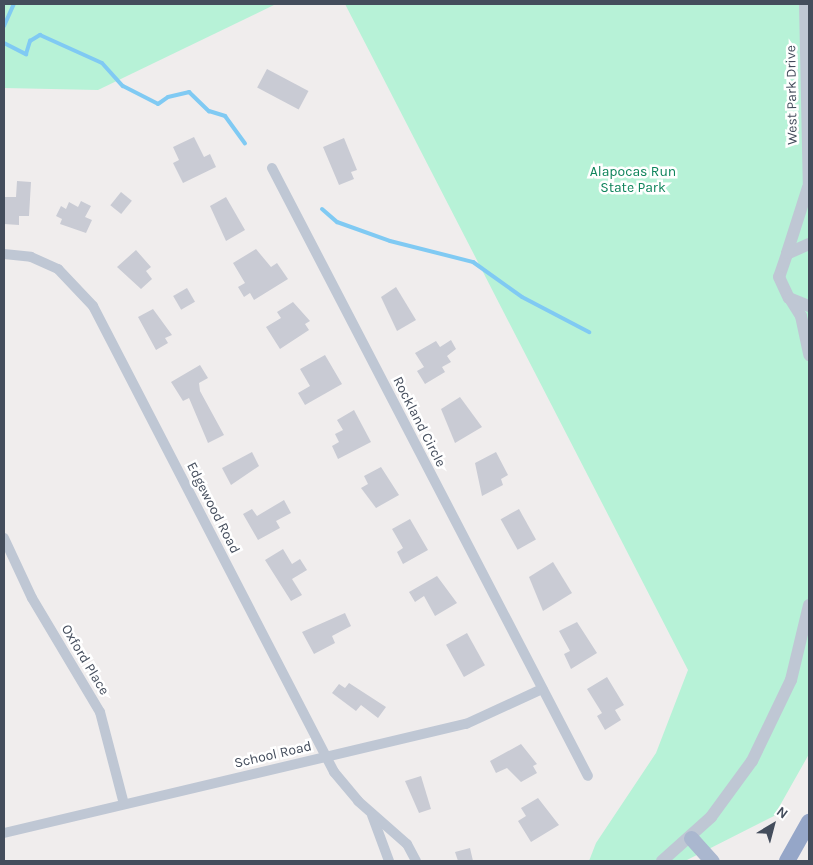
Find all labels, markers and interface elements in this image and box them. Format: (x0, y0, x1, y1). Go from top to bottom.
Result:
street label: West Park Drive (783, 45, 801, 145)
park label: Alapocas Run State Park (590, 164, 676, 196)
street label: Rockland Circle (389, 374, 449, 470)
street label: Edgewood Road (183, 459, 243, 557)
street label: Oxford Place (57, 622, 113, 698)
street label: School Road (233, 738, 313, 772)
north arrow (748, 800, 798, 850)
text: N (773, 803, 791, 822)

